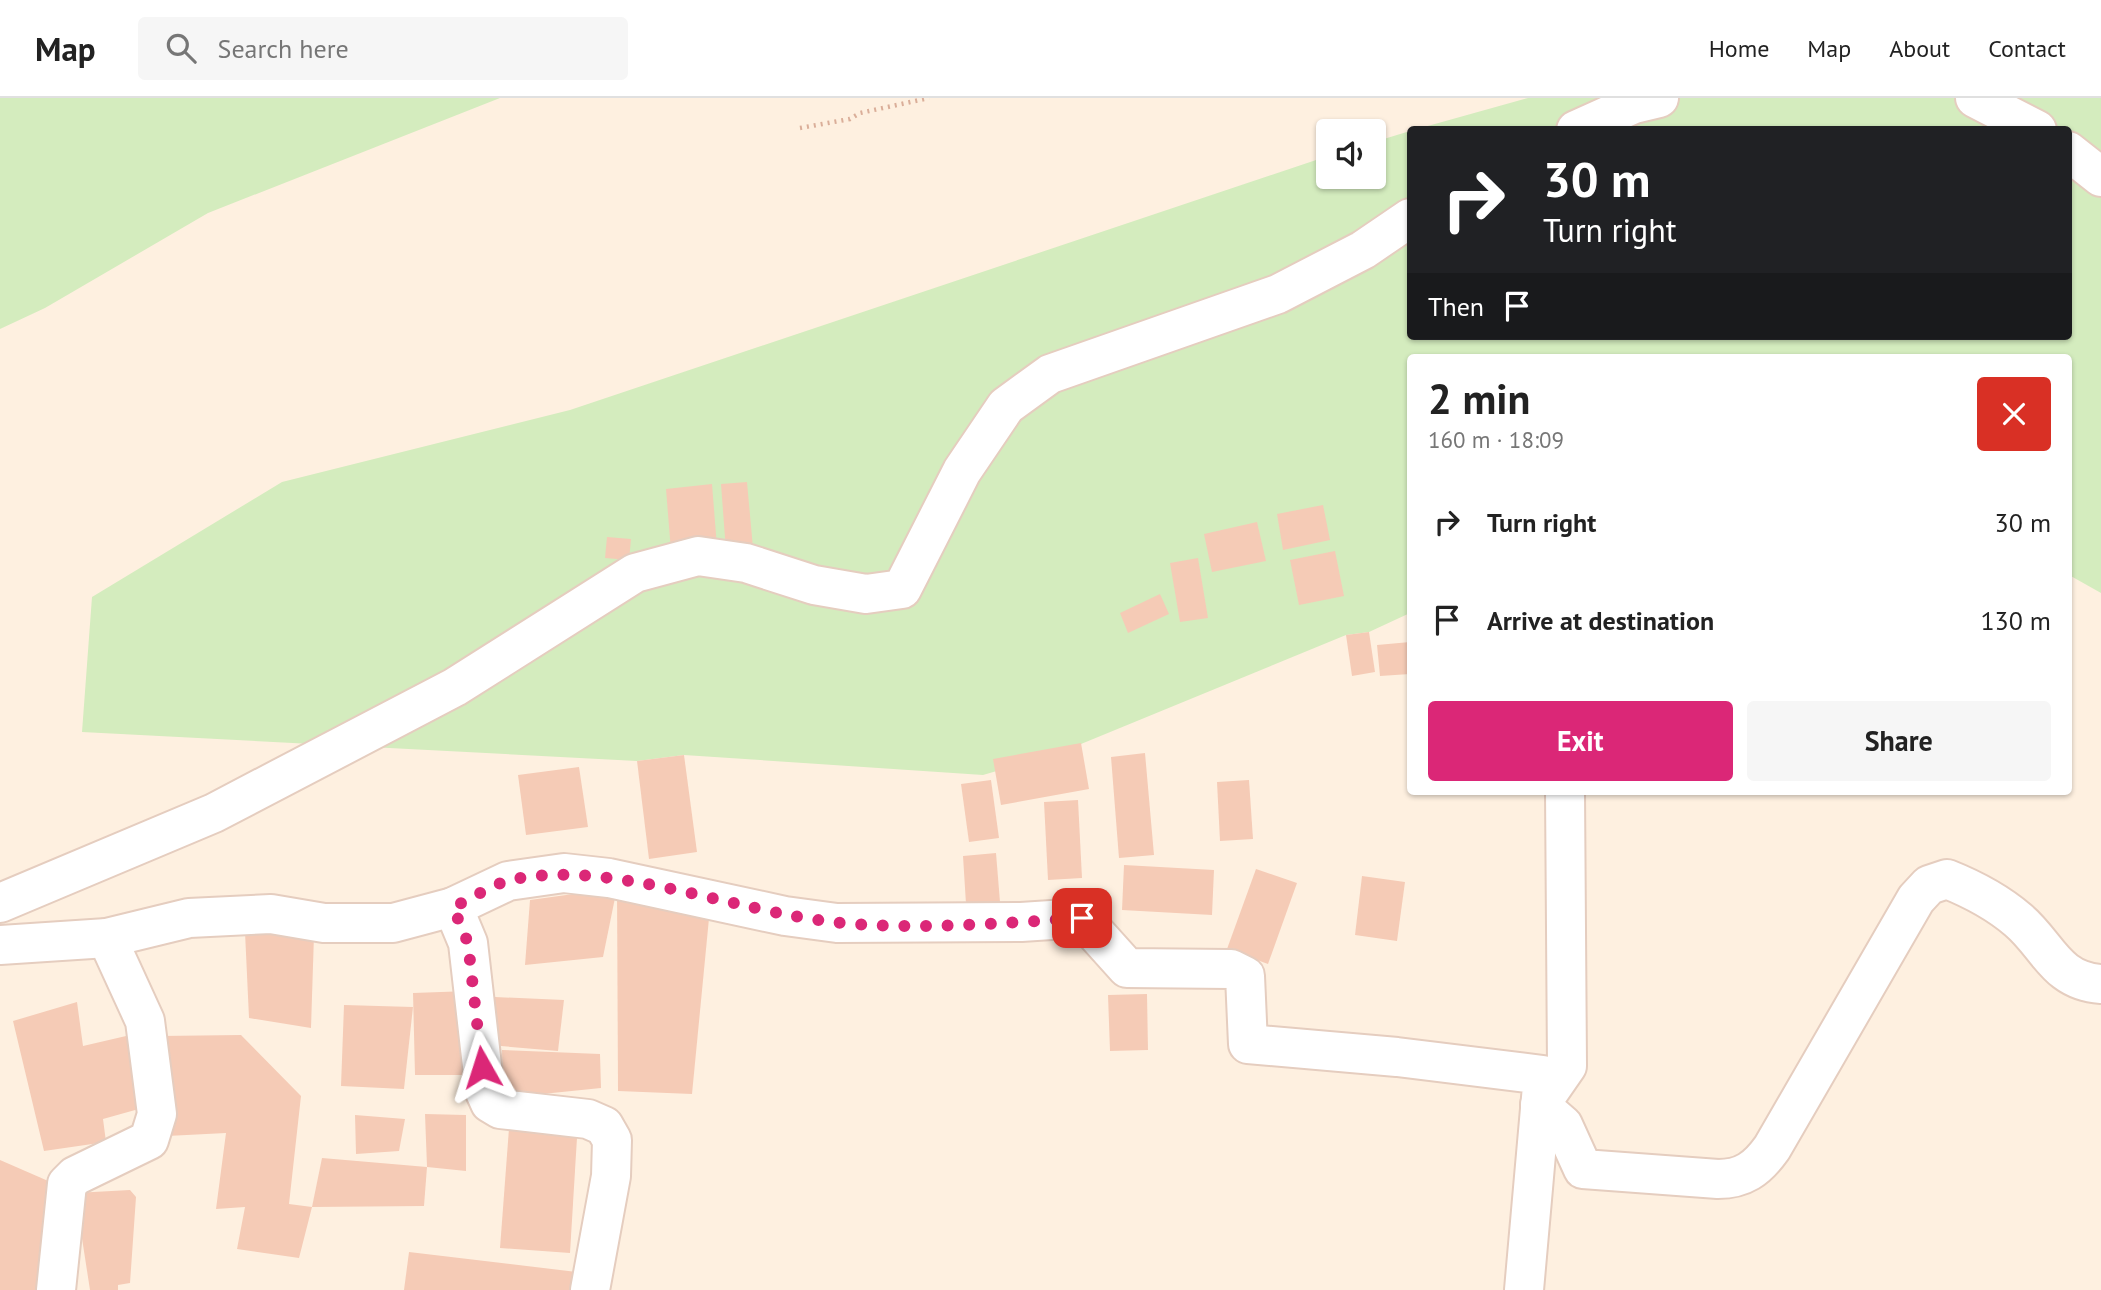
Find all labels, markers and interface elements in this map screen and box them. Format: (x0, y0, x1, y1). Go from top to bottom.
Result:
search box (138, 17, 628, 80)
text: Map (35, 27, 96, 70)
icon: search (162, 29, 200, 67)
text: Search here (218, 32, 349, 65)
text: Home (1709, 33, 1769, 64)
text: Map (1807, 33, 1851, 64)
text: About (1889, 33, 1950, 64)
text: Contact (1988, 33, 2066, 64)
map controls (1316, 119, 1386, 189)
button: sound (1316, 119, 1386, 189)
text: 30 m (1543, 147, 1650, 211)
icon: right (1428, 154, 1519, 245)
text: Turn right (1543, 209, 1677, 251)
icon: arrive (1498, 287, 1536, 325)
text: Then (1428, 290, 1484, 323)
text: 2 min (1428, 371, 1530, 426)
button: close (1977, 377, 2051, 451)
text: 160 m · 18:09 (1428, 425, 1564, 454)
icon: right (1428, 503, 1466, 541)
text: Turn right (1487, 506, 1596, 539)
text: 30 m (1995, 506, 2051, 539)
icon: arrive (1428, 601, 1466, 639)
text: Arrive at destination (1487, 604, 1714, 637)
text: 130 m (1980, 604, 2051, 637)
button: Exit (1428, 701, 1733, 781)
button: Share (1747, 701, 2051, 781)
pin (1052, 888, 1112, 948)
icon: arrive (1063, 899, 1101, 937)
position arrow (445, 1030, 519, 1104)

